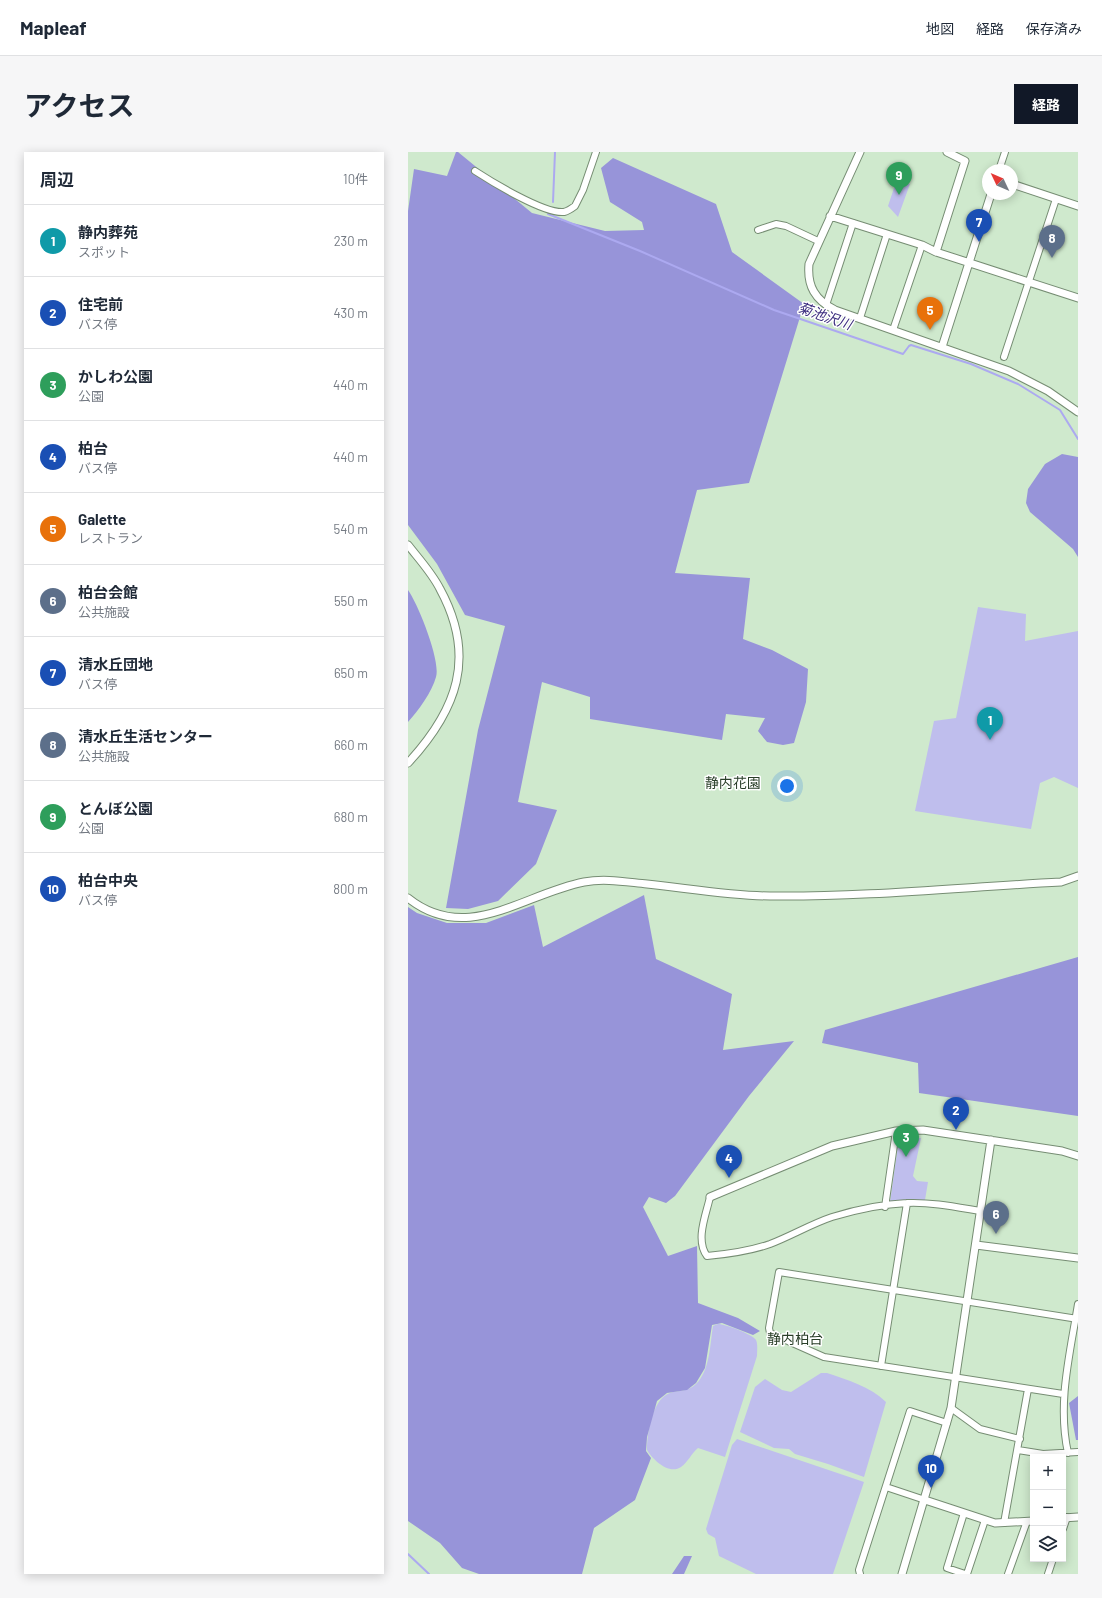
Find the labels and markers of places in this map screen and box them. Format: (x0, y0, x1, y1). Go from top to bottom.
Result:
pin: 9 (886, 162, 912, 195)
pin: 7 (966, 209, 992, 242)
pin: 8 (1039, 225, 1065, 258)
pin: 5 (917, 297, 943, 330)
pin: 1 (977, 707, 1003, 740)
pin: 2 (943, 1097, 969, 1130)
pin: 3 (893, 1124, 919, 1157)
pin: 4 (716, 1145, 742, 1178)
pin: 6 (983, 1201, 1009, 1234)
pin: 10 (918, 1455, 944, 1488)

